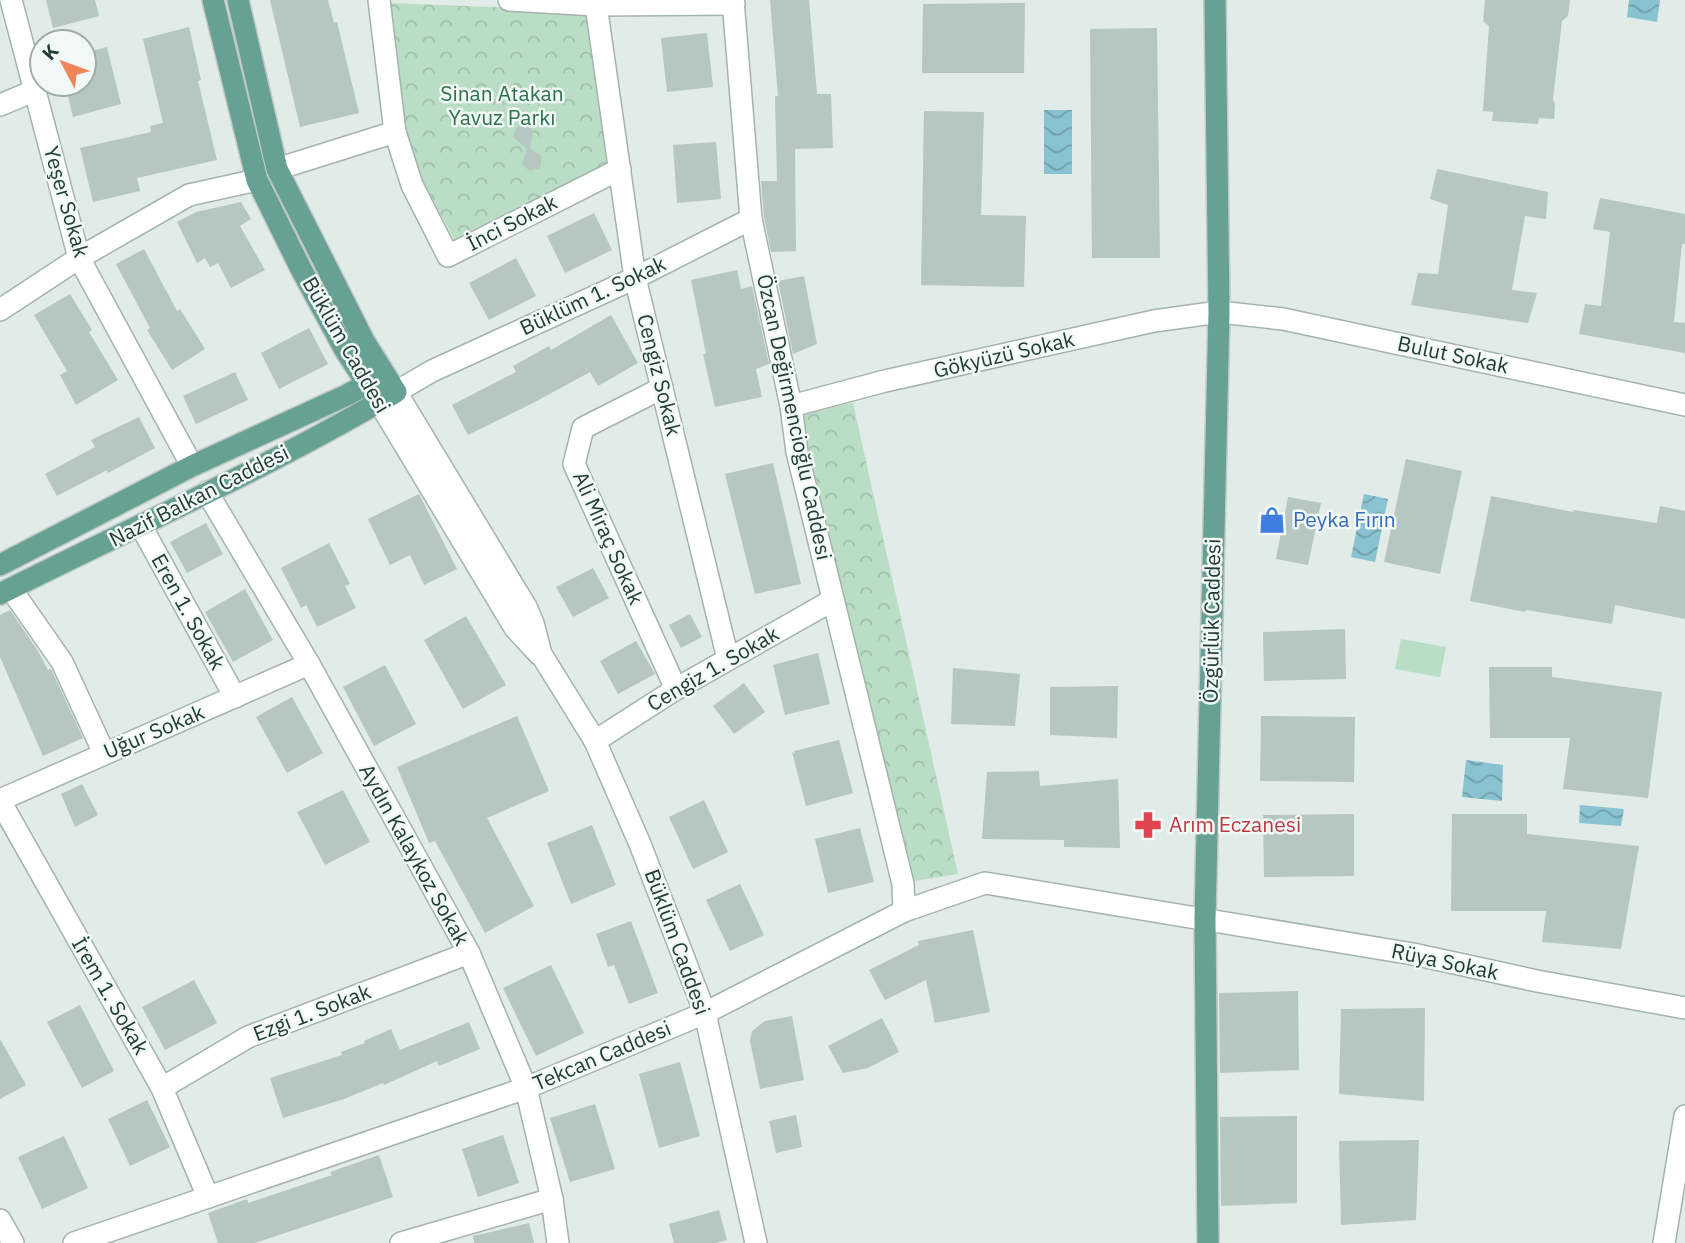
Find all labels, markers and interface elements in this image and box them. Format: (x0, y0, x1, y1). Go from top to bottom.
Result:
north arrow (28, 28, 98, 98)
text: K (37, 39, 64, 65)
park label: Sinan Atakan Yavuz Parkı (440, 79, 564, 131)
street label: Yeşer Sokak (38, 143, 96, 261)
street label: İnci Sokak (461, 187, 562, 257)
street label: Büklüm 1. Sokak (515, 249, 670, 341)
street label: Büklüm Caddesi (296, 271, 397, 418)
street label: Özcan Değirmencioğlu Caddesi (751, 271, 839, 562)
street label: Cengiz Sokak (631, 311, 689, 439)
street label: Gökyüzü Sokak (931, 324, 1077, 384)
street label: Bulut Sokak (1395, 329, 1511, 379)
street label: Nazif Balkan Caddesi (104, 438, 293, 553)
street label: Ali Miraç Sokak (567, 466, 651, 609)
shop icon: Peyka Fırın (1257, 505, 1287, 535)
place label: Peyka Fırın (1293, 505, 1396, 533)
street label: Özgürlük Caddesi (1196, 538, 1226, 703)
street label: Eren 1. Sokak (145, 548, 232, 675)
street label: Cengiz 1. Sokak (641, 619, 784, 717)
street label: Uğur Sokak (99, 697, 208, 765)
street label: Aydın Kalaykoz Sokak (353, 759, 476, 950)
pharmacy icon: Arım Eczanesi (1133, 810, 1163, 840)
place label: Arım Eczanesi (1169, 810, 1301, 838)
street label: Büklüm Caddesi (639, 865, 717, 1018)
street label: İrem 1. Sokak (66, 932, 156, 1059)
street label: Rüya Sokak (1389, 936, 1501, 986)
street label: Ezgi 1. Sokak (249, 977, 374, 1047)
street label: Tekcan Caddesi (528, 1013, 675, 1097)

